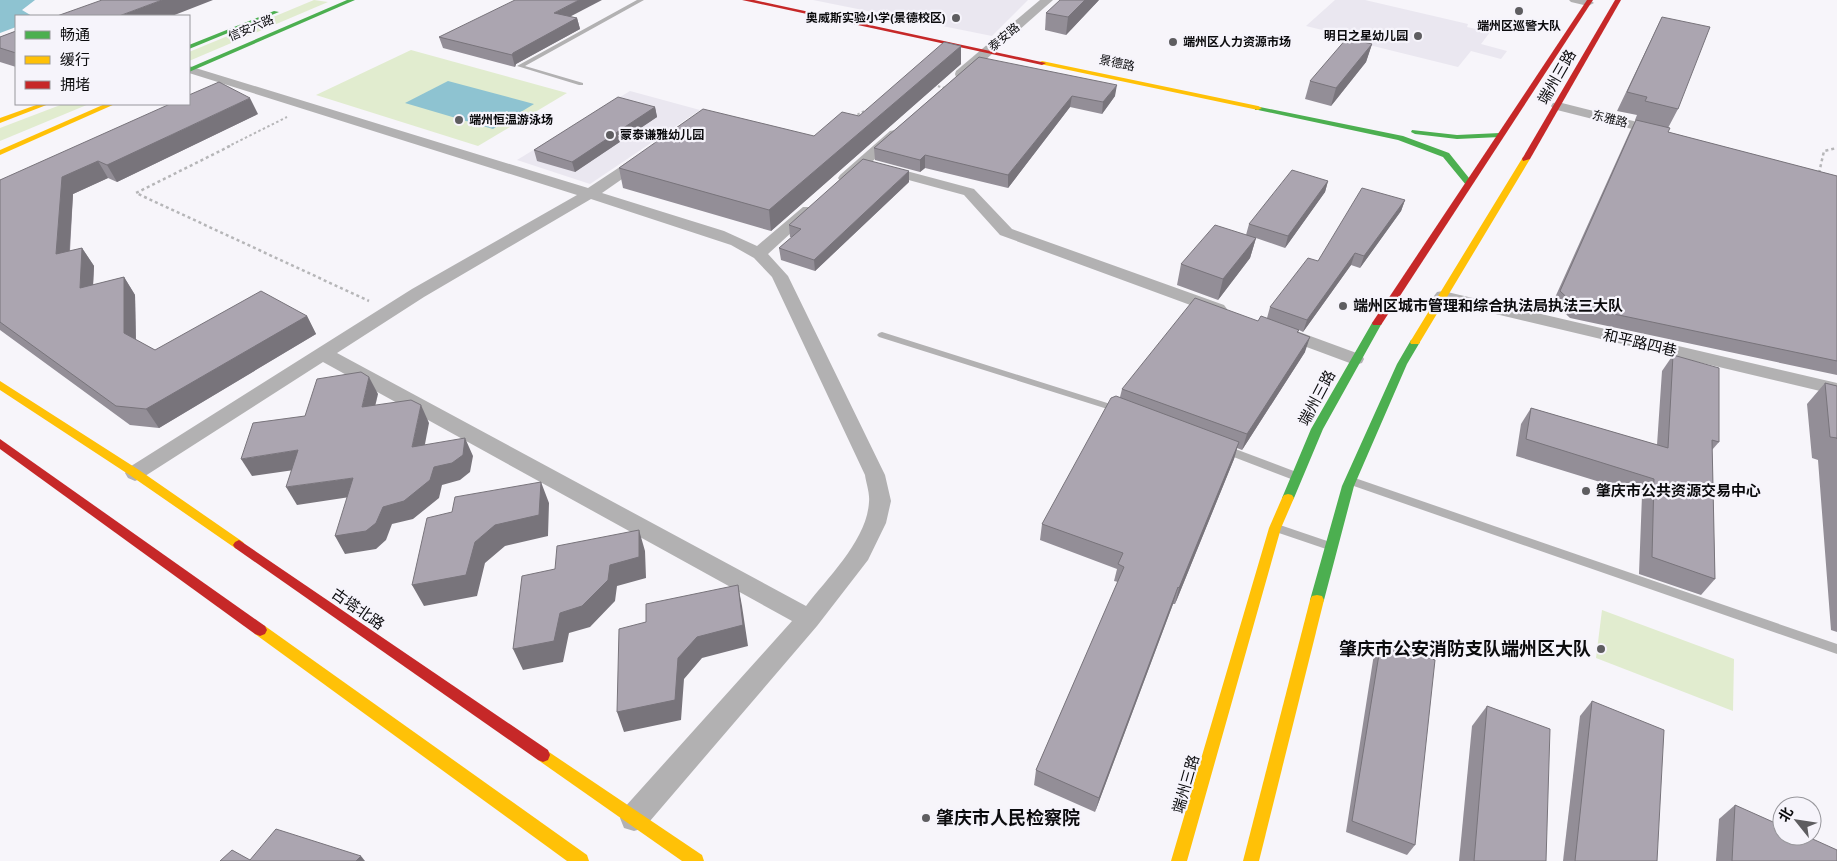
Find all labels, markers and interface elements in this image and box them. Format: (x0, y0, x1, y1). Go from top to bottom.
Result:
marker: 端州区巡警大队 (1513, 5, 1525, 17)
place label: 奥威斯实验小学(景德校区) (806, 11, 946, 25)
street label: 信安六路 (226, 12, 276, 44)
marker: 奥威斯实验小学(景德校区) (950, 12, 962, 24)
legend (15, 15, 190, 105)
place label: 端州区巡警大队 (1477, 19, 1561, 33)
street label: 泰安路 (986, 20, 1022, 54)
text: 畅通 (60, 26, 90, 43)
place label: 明日之星幼儿园 (1324, 29, 1408, 43)
marker: 明日之星幼儿园 (1412, 30, 1424, 42)
place label: 端州区人力资源市场 (1183, 35, 1291, 49)
marker: 端州区人力资源市场 (1167, 36, 1179, 48)
street label: 端州三路 (1534, 47, 1579, 107)
text: 缓行 (60, 51, 90, 68)
street label: 景德路 (1098, 52, 1136, 74)
text: 拥堵 (60, 76, 90, 93)
street label: 东雅路 (1591, 108, 1629, 130)
place label: 端州恒温游泳场 (469, 113, 553, 127)
marker: 端州恒温游泳场 (453, 114, 465, 126)
place label: 蒙泰谦雅幼儿园 (620, 128, 704, 142)
marker: 蒙泰谦雅幼儿园 (604, 129, 616, 141)
place label: 端州区城市管理和综合执法局执法三大队 (1353, 297, 1623, 314)
marker: 端州区城市管理和综合执法局执法三大队 (1337, 300, 1349, 312)
street label: 和平路四巷 (1602, 326, 1679, 359)
street label: 端州三路 (1295, 367, 1338, 428)
place label: 肇庆市公共资源交易中心 (1596, 482, 1761, 499)
marker: 肇庆市公共资源交易中心 (1580, 485, 1592, 497)
street label: 古塔北路 (329, 584, 388, 633)
place label: 肇庆市公安消防支队端州区大队 (1339, 638, 1591, 659)
marker: 肇庆市公安消防支队端州区大队 (1595, 643, 1607, 655)
street label: 端州三路 (1169, 753, 1202, 815)
north arrow (1772, 796, 1822, 846)
text: 北 (1775, 804, 1796, 825)
place label: 肇庆市人民检察院 (936, 807, 1080, 828)
marker: 肇庆市人民检察院 (920, 812, 932, 824)

